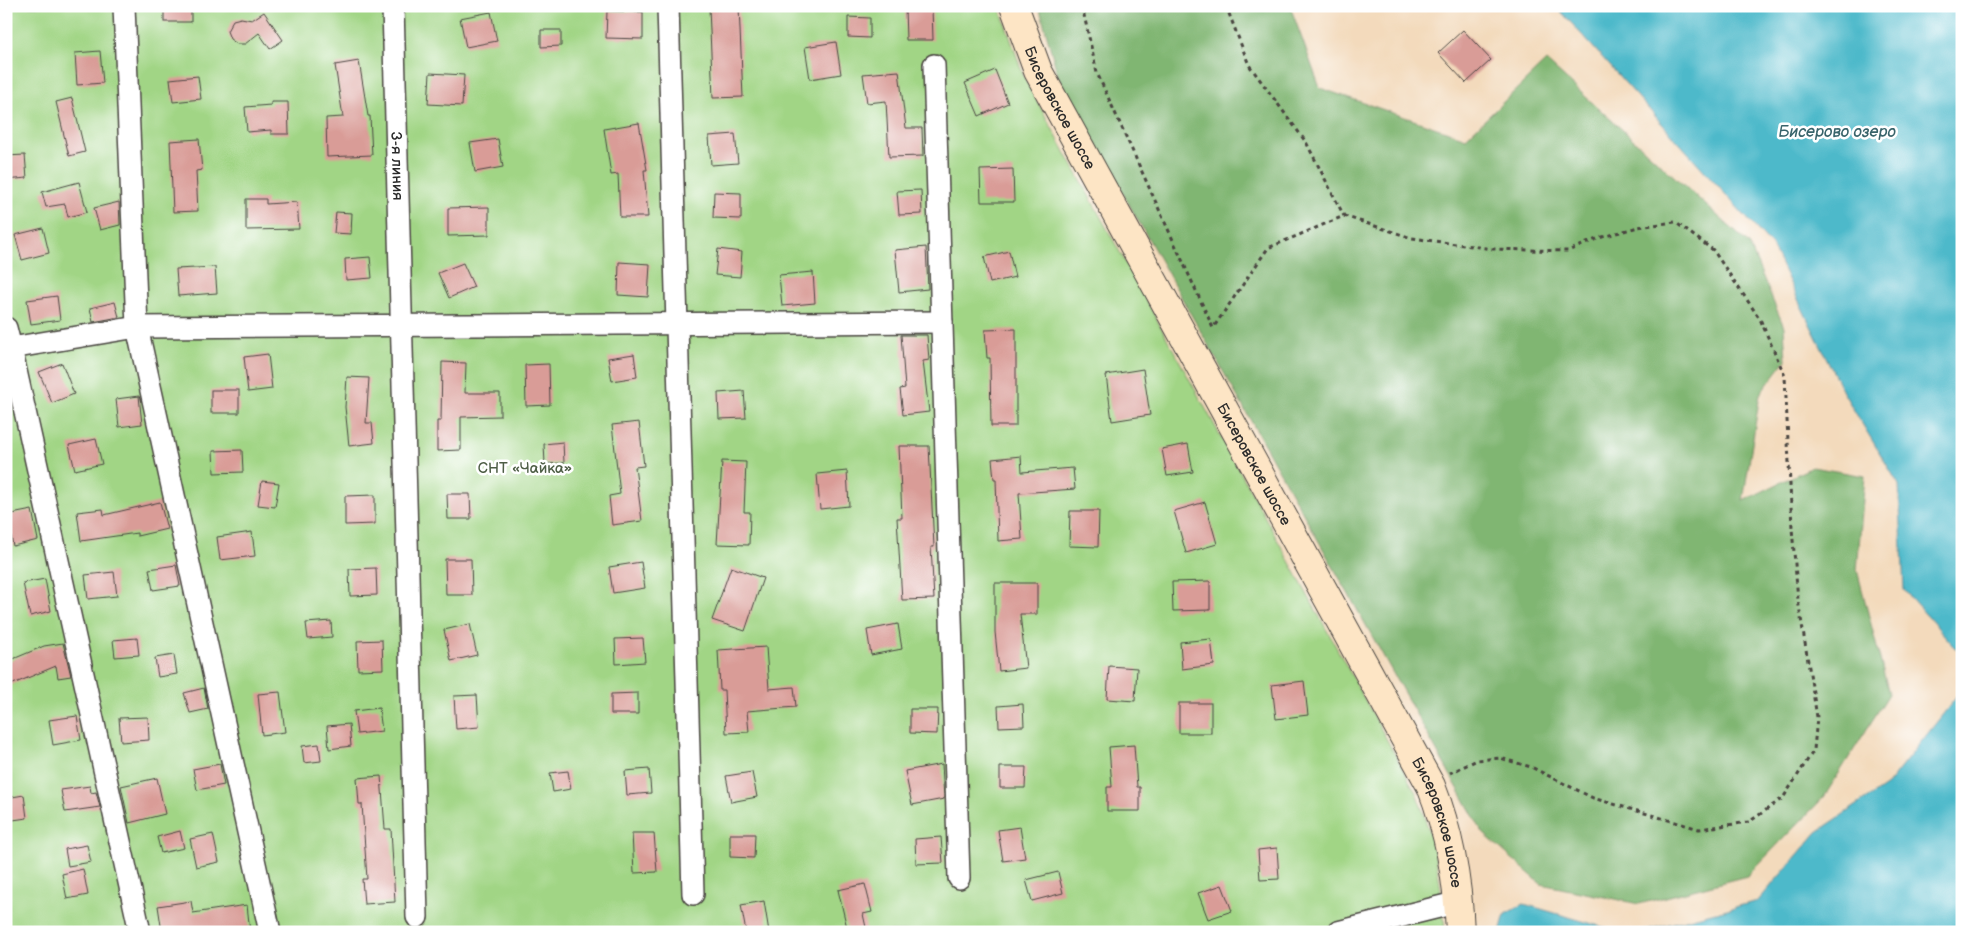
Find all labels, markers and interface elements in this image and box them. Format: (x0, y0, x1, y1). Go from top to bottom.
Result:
street label: Бисеровское шоссе (1020, 44, 1099, 173)
water label: Бисерово озеро (1778, 123, 1896, 142)
street label: 3-я линия (386, 131, 407, 201)
street label: Бисеровское шоссе (1212, 400, 1295, 529)
park label: СНТ «Чайка» (478, 459, 572, 478)
street label: Бисеровское шоссе (1407, 754, 1465, 889)

